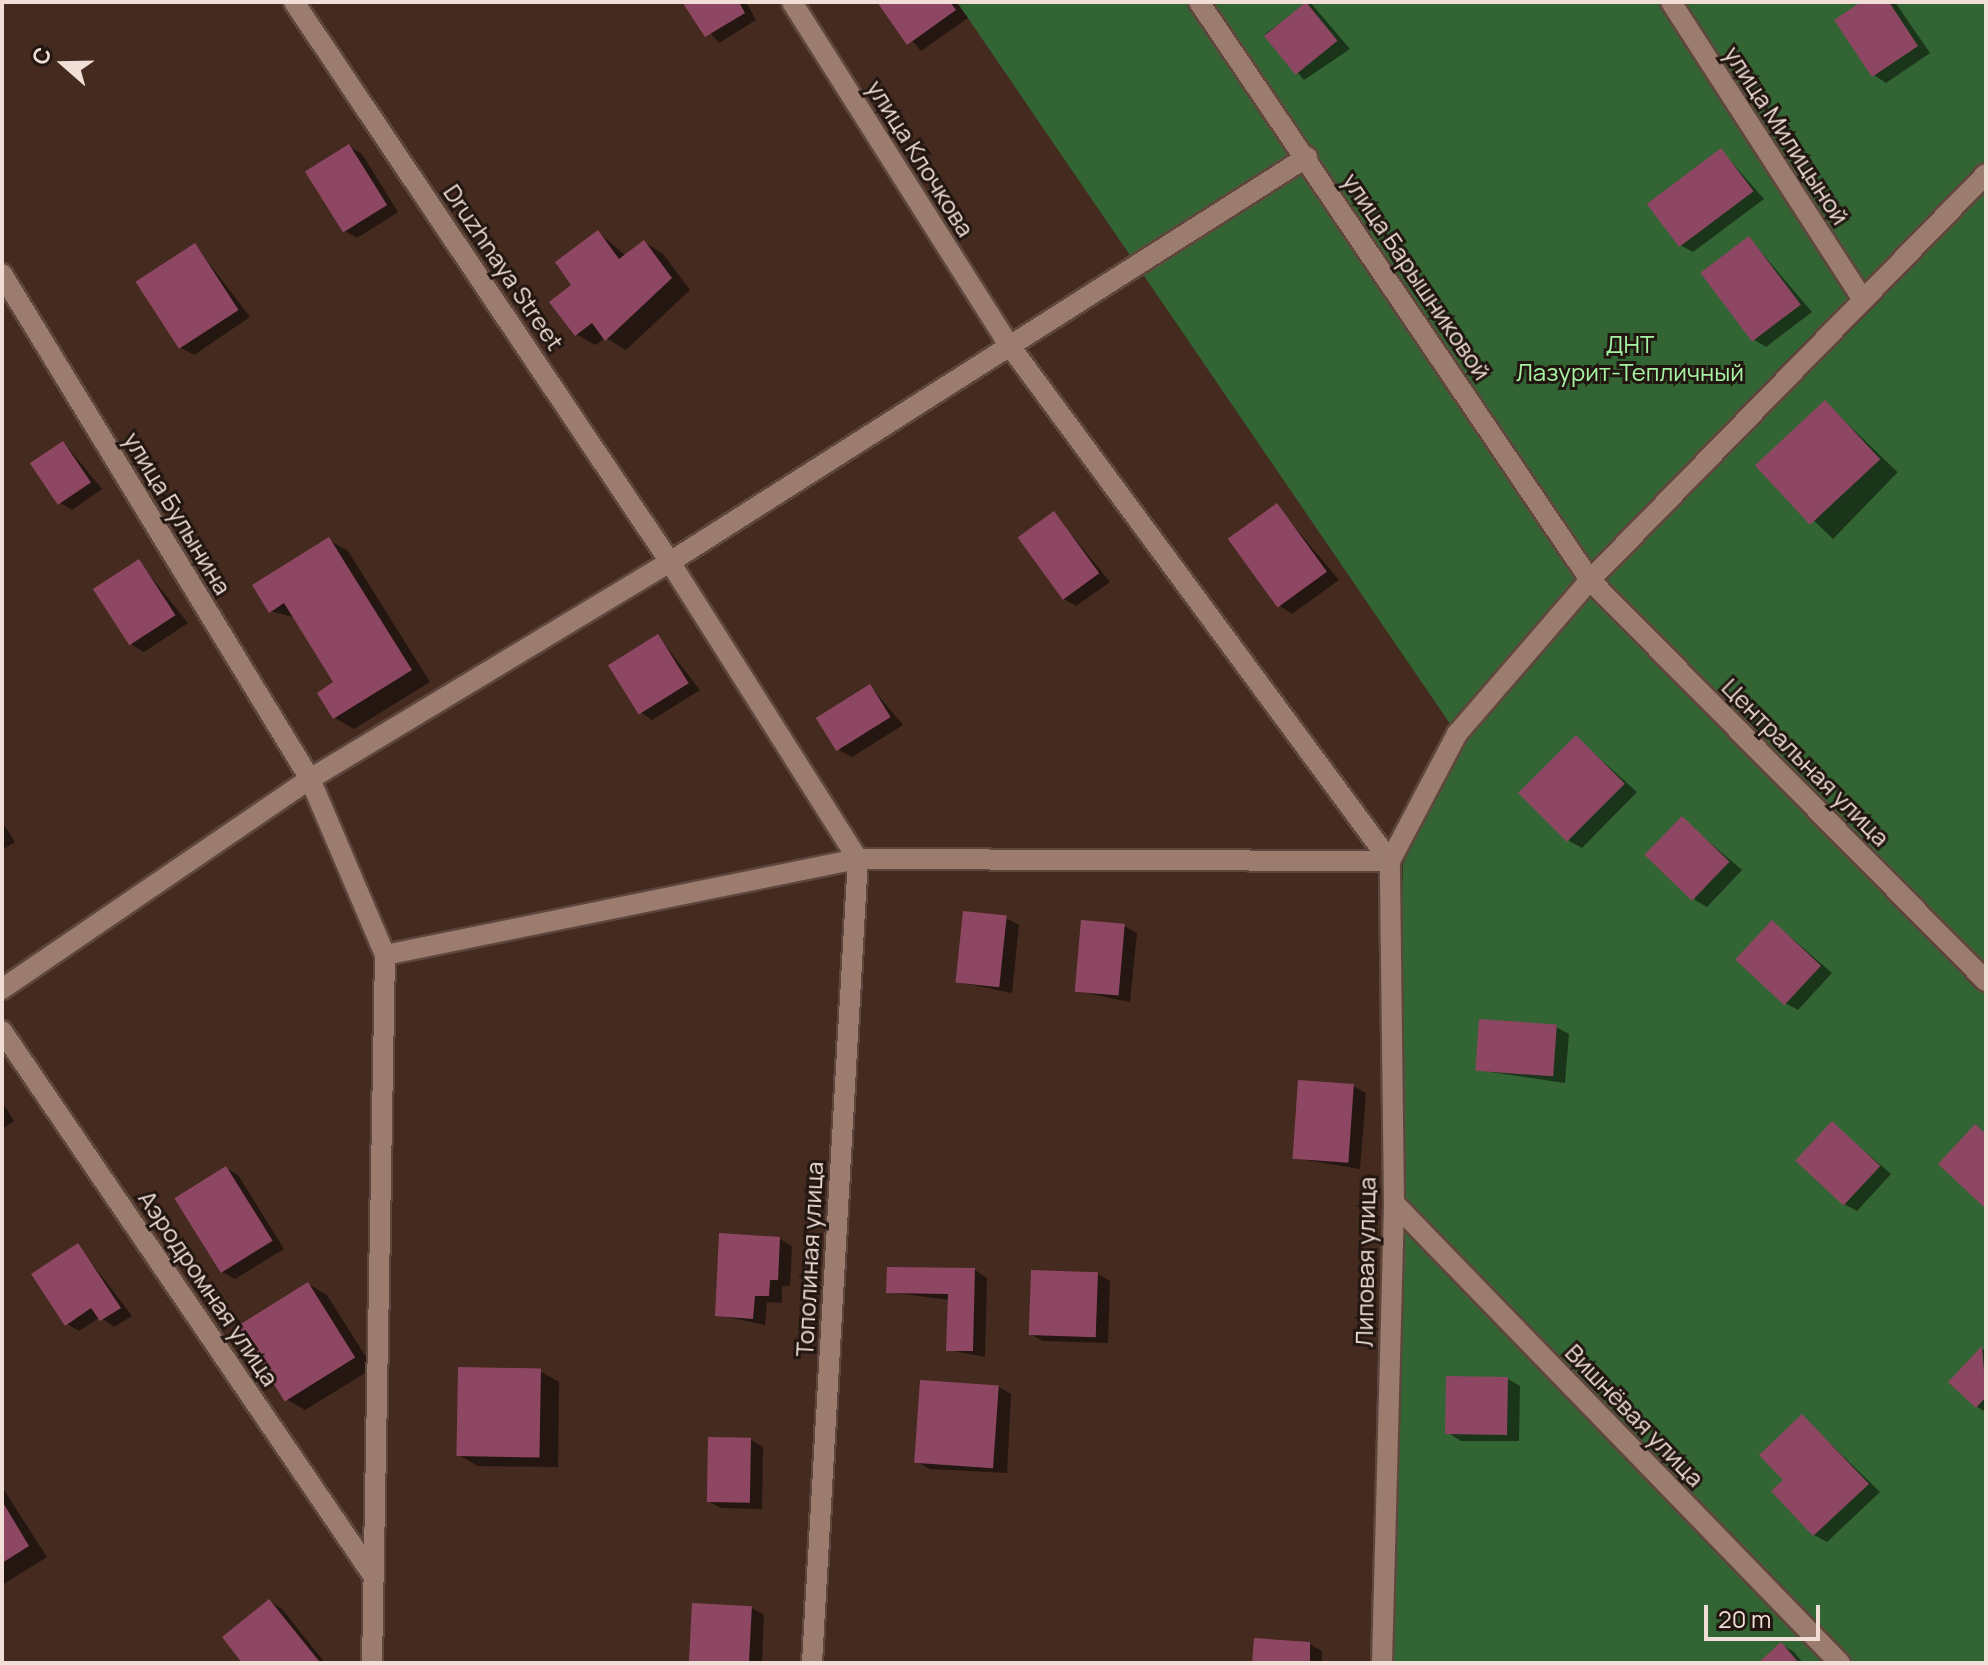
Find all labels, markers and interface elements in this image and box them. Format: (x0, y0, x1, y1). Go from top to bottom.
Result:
north arrow (24, 24, 104, 104)
street label: улица Милицыной (1719, 40, 1855, 230)
text: С (25, 43, 58, 69)
street label: улица Клочкова (861, 74, 981, 242)
street label: улица Барышниковой (1337, 167, 1497, 385)
street label: Druzhnaya Street (438, 179, 570, 355)
park label: ДНТ Лазурит-Тепличный (1516, 330, 1744, 386)
street label: улица Булынина (118, 426, 238, 600)
street label: Центральная улица (1716, 672, 1896, 852)
street label: Тополиная улица (790, 1161, 828, 1357)
street label: Липовая улица (1349, 1177, 1381, 1347)
street label: Аэродромная улица (133, 1185, 285, 1391)
street label: Вишнёвая улица (1560, 1338, 1710, 1492)
scale bar (1708, 1589, 1824, 1639)
text: 20 m (1718, 1602, 1771, 1635)

